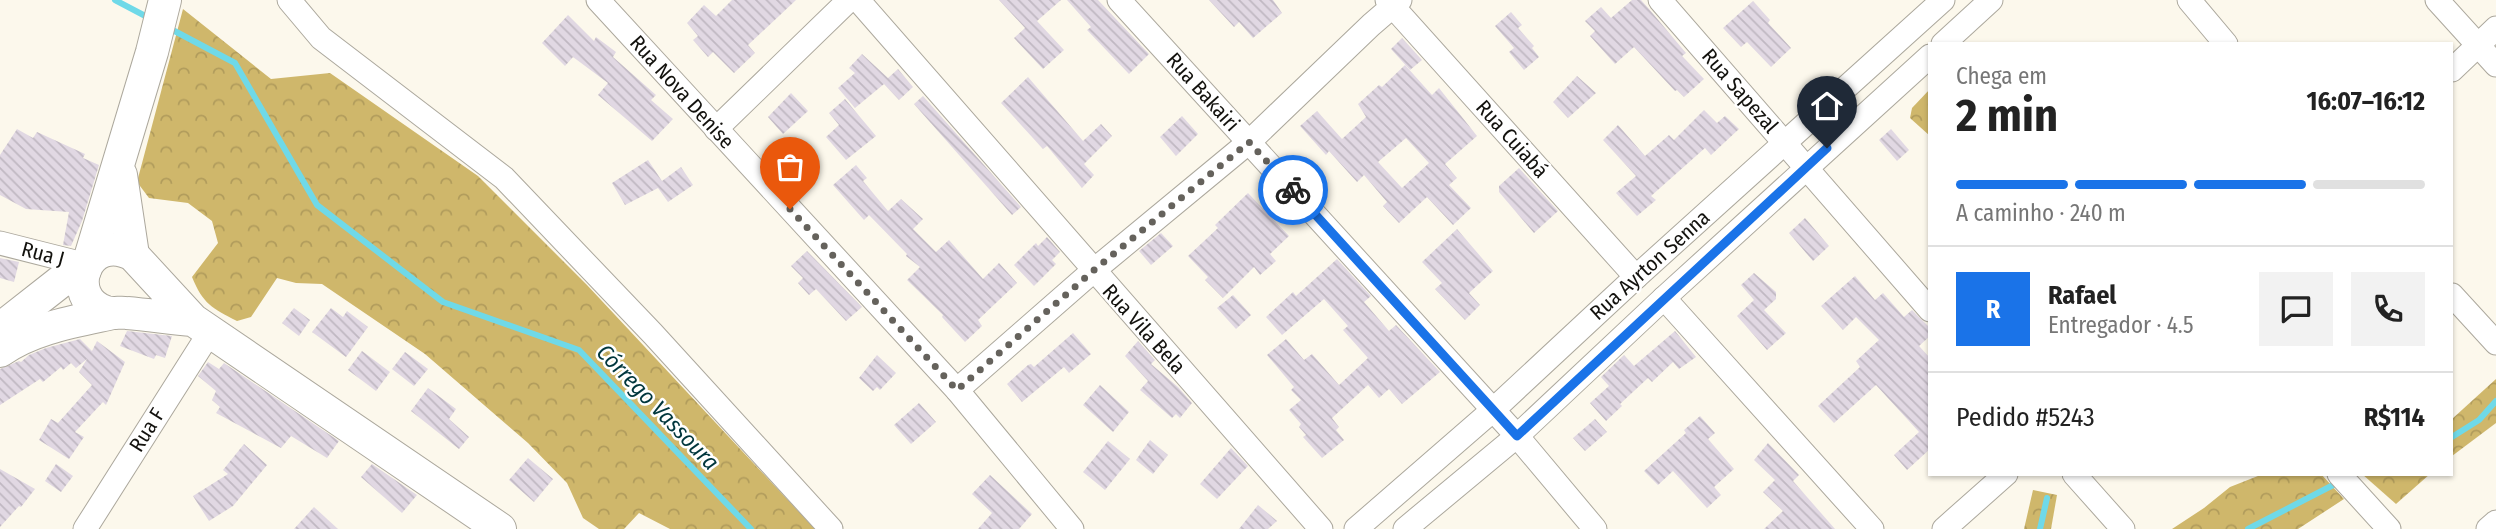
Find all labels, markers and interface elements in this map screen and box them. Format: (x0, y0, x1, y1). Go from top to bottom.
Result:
street label: Rua Nova Denise (624, 30, 740, 154)
street label: Rua Sapezal (1696, 43, 1784, 139)
street label: Rua Bakairi (1161, 47, 1245, 137)
text: Chega em (1956, 62, 2047, 90)
pin (1797, 76, 1857, 148)
text: 16:07–16:12 (2306, 86, 2425, 117)
icon: home (1808, 87, 1846, 125)
text: 2 min (1956, 88, 2058, 143)
street label: Rua Cuiabá (1470, 95, 1554, 183)
pin (760, 137, 820, 209)
icon: bag (771, 148, 809, 186)
courier (1258, 155, 1328, 225)
icon: bike (1274, 171, 1312, 209)
text: A caminho · 240 m (1956, 199, 2126, 227)
street label: Rua Ayrton Senna (1585, 204, 1715, 326)
street label: Rua J (19, 236, 67, 272)
button: chat (2259, 272, 2333, 346)
button: phone (2351, 272, 2425, 346)
street label: Rua Vila Bela (1097, 279, 1191, 379)
text: Rafael (2048, 280, 2116, 311)
text: R (1986, 294, 2000, 325)
text: Entregador · 4.5 (2048, 311, 2194, 339)
water label: Córrego Vassoura (591, 338, 725, 476)
text: Pedido #5243 (1956, 402, 2095, 433)
text: R$114 (2364, 402, 2425, 433)
street label: Rua F (124, 403, 170, 457)

